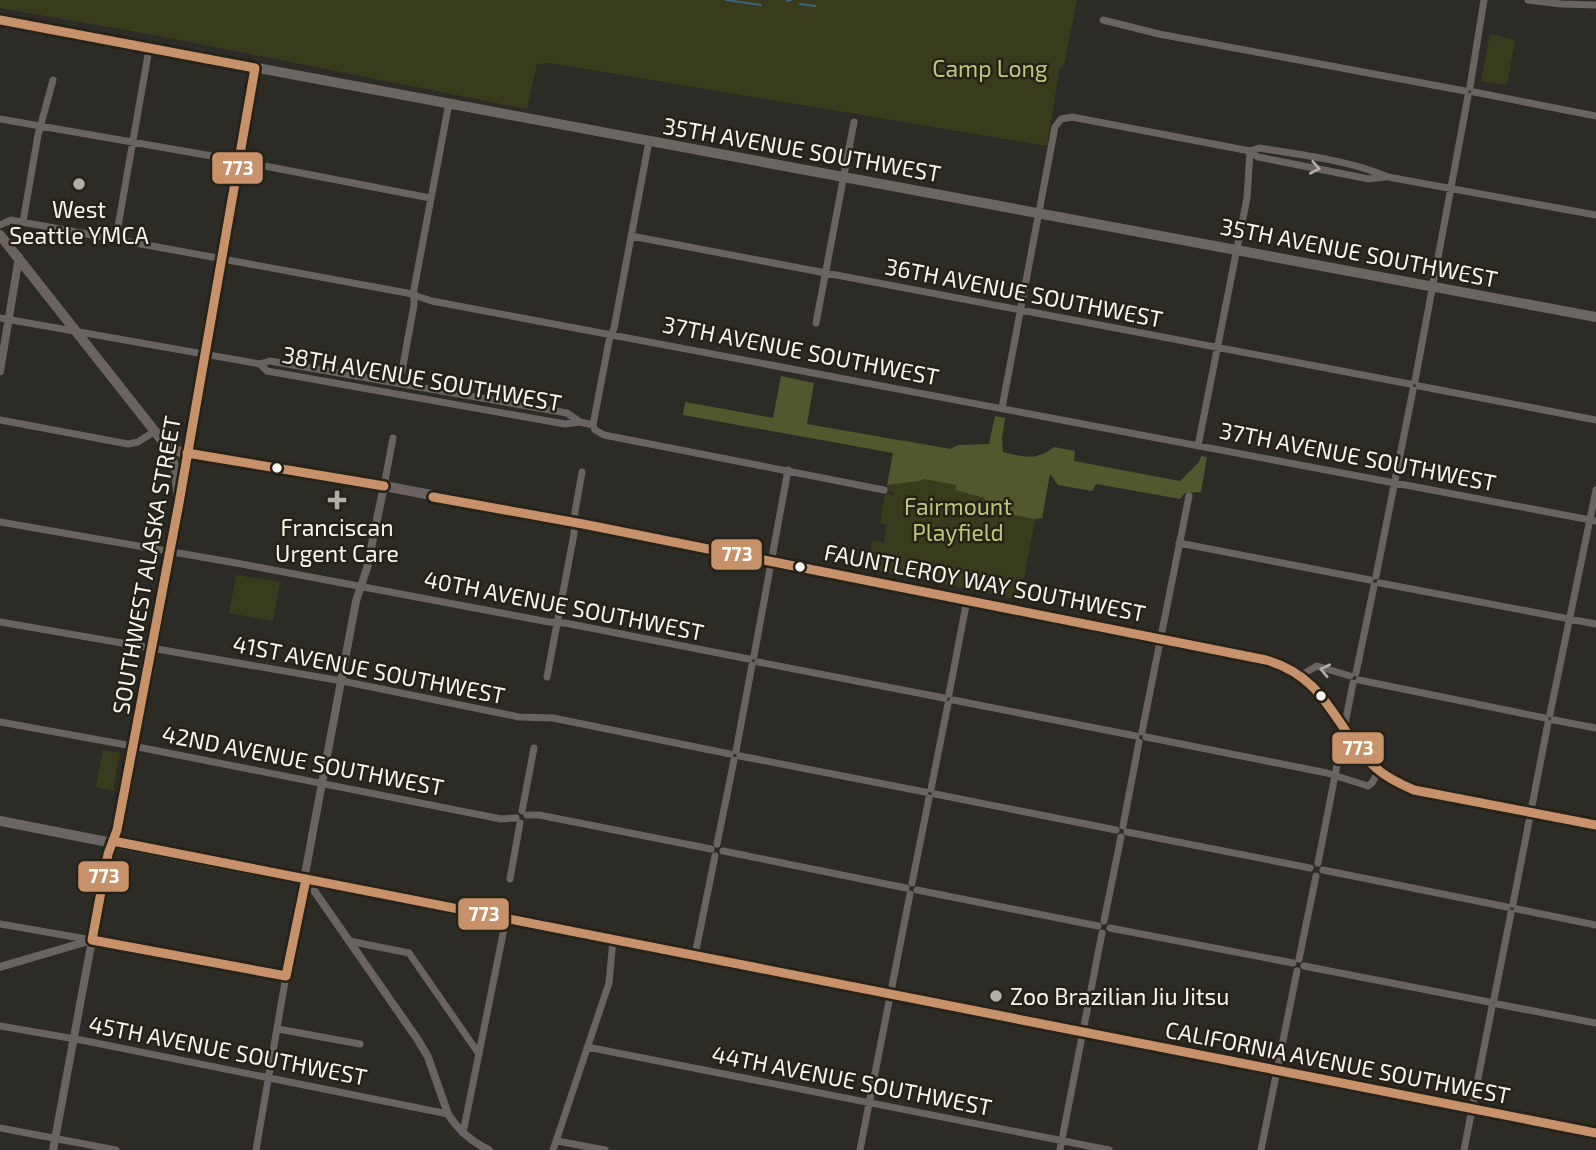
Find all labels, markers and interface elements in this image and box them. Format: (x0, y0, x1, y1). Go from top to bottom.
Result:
park label: Camp Long (932, 54, 1048, 82)
street label: 35TH AVENUE SOUTHWEST (661, 111, 943, 187)
line badge: 773 (211, 151, 264, 185)
text: 773 (223, 156, 253, 179)
one-way arrow (1309, 160, 1321, 175)
marker: West Seattle YMCA (71, 176, 87, 192)
place label: West Seattle YMCA (9, 195, 150, 249)
street label: 35TH AVENUE SOUTHWEST (1218, 211, 1500, 293)
street label: 36TH AVENUE SOUTHWEST (883, 251, 1165, 333)
street label: 37TH AVENUE SOUTHWEST (660, 309, 942, 391)
street label: 38TH AVENUE SOUTHWEST (280, 340, 564, 416)
street label: SOUTHWEST ALASKA STREET (106, 414, 186, 716)
street label: 37TH AVENUE SOUTHWEST (1217, 415, 1499, 497)
unlabelled marker (270, 461, 284, 475)
marker: Franciscan Urgent Care (327, 490, 347, 510)
park label: Fairmount Playfield (904, 492, 1012, 546)
place label: Franciscan Urgent Care (275, 513, 399, 567)
street label: FAUNTLEROY WAY SOUTHWEST (822, 537, 1148, 627)
line badge: 773 (710, 538, 763, 571)
text: 773 (722, 542, 752, 565)
unlabelled marker (793, 560, 807, 574)
street label: 40TH AVENUE SOUTHWEST (422, 564, 706, 646)
street label: 41ST AVENUE SOUTHWEST (230, 629, 508, 709)
one-way arrow (1319, 663, 1331, 678)
unlabelled marker (1314, 689, 1328, 703)
street label: 42ND AVENUE SOUTHWEST (160, 719, 446, 801)
line badge: 773 (1331, 731, 1385, 765)
text: 773 (1343, 736, 1373, 759)
line badge: 773 (77, 860, 130, 893)
text: 773 (89, 864, 119, 887)
line badge: 773 (457, 897, 510, 931)
text: 773 (469, 902, 499, 925)
place label: Zoo Brazilian Jiu Jitsu (1010, 982, 1229, 1010)
marker: Zoo Brazilian Jiu Jitsu (988, 988, 1004, 1004)
street label: 45TH AVENUE SOUTHWEST (86, 1009, 370, 1091)
street label: CALIFORNIA AVENUE SOUTHWEST (1163, 1015, 1513, 1109)
street label: 44TH AVENUE SOUTHWEST (710, 1039, 994, 1121)

